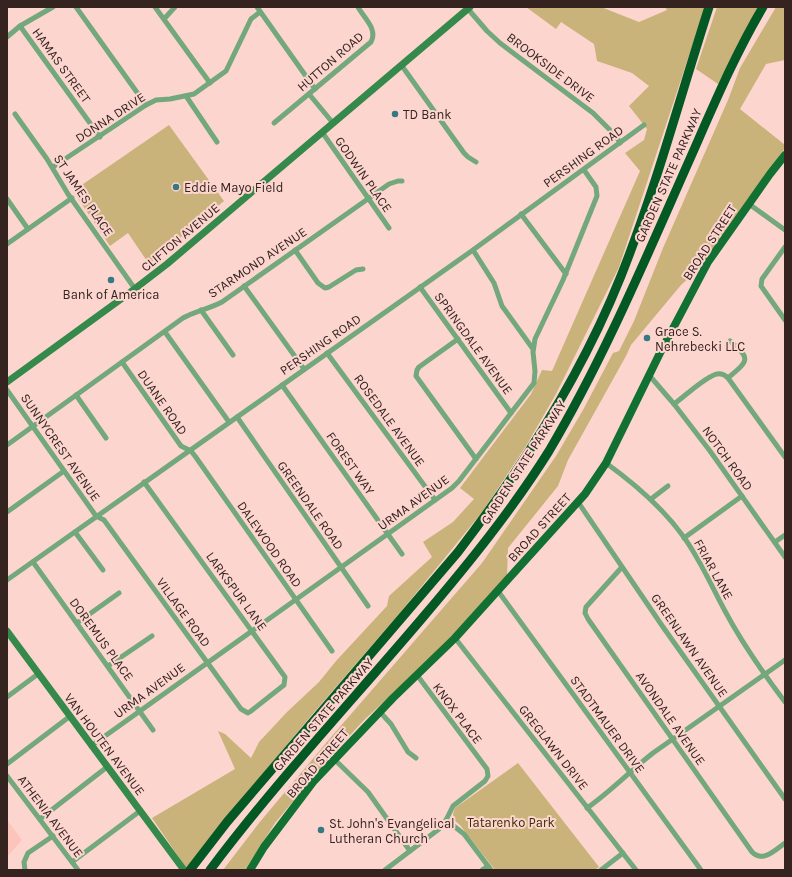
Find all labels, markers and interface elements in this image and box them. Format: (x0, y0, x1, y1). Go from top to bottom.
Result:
street label: HAMAS STREET (29, 25, 94, 106)
street label: HUTTON ROAD (294, 29, 367, 94)
street label: BROOKSIDE DRIVE (504, 30, 598, 105)
street label: DONNA DRIVE (73, 89, 148, 146)
street label: GARDEN STATE PARKWAY (632, 106, 705, 244)
place label: TD Bank (403, 107, 452, 122)
marker: TD Bank (390, 109, 400, 119)
street label: PERSHING ROAD (540, 122, 626, 191)
street label: GODWIN PLACE (332, 134, 395, 215)
street label: ST JAMES PLACE (51, 152, 116, 239)
place label: Eddie Mayo Field (184, 180, 283, 195)
marker: Eddie Mayo Field (171, 182, 181, 192)
street label: CLIFTON AVENUE (138, 200, 223, 275)
street label: BROAD STREET (679, 201, 740, 283)
street label: STARMOND AVENUE (205, 224, 309, 301)
marker: Bank of America (106, 275, 116, 285)
place label: Bank of America (63, 287, 159, 302)
street label: SPRINGDALE AVENUE (431, 289, 516, 397)
street label: PERSHING ROAD (277, 311, 364, 378)
place label: Grace S. Nehrebecki LLC (655, 324, 745, 354)
marker: Grace S. Nehrebecki LLC (642, 333, 652, 343)
street label: DUANE ROAD (135, 367, 191, 438)
street label: ROSEDALE AVENUE (351, 371, 428, 469)
street label: SUNNYCREST AVENUE (18, 390, 103, 504)
street label: GARDEN STATE PARKWAY (478, 397, 569, 527)
street label: NOTCH ROAD (699, 423, 756, 493)
street label: FOREST WAY (323, 429, 378, 498)
street label: GREENDALE ROAD (274, 458, 347, 552)
street label: URMA AVENUE (375, 472, 452, 533)
street label: BROAD STREET (505, 490, 574, 565)
street label: DALEWOOD ROAD (234, 498, 305, 590)
street label: FRIAR LANE (691, 536, 736, 602)
street label: LARKSPUR LANE (203, 549, 270, 634)
street label: VILLAGE ROAD (154, 575, 214, 650)
street label: GREENLAWN AVENUE (648, 591, 731, 700)
street label: DOREMUS PLACE (67, 595, 137, 684)
street label: GARDEN STATE PARKWAY (270, 655, 377, 774)
street label: URMA AVENUE (111, 660, 188, 721)
street label: AVONDALE AVENUE (633, 669, 708, 768)
street label: STADTMAUER DRIVE (567, 673, 648, 776)
street label: KNOX PLACE (430, 680, 485, 747)
street label: VAN HOUTEN AVENUE (61, 690, 148, 798)
street label: GREGLAWN DRIVE (516, 702, 591, 793)
street label: BROAD STREET (283, 725, 352, 801)
street label: ATHENIA AVENUE (15, 772, 86, 860)
park label: Tatarenko Park (467, 815, 555, 830)
place label: St. John's Evangelical Lutheran Church (329, 816, 455, 846)
marker: St. John's Evangelical Lutheran Church (316, 825, 326, 835)

